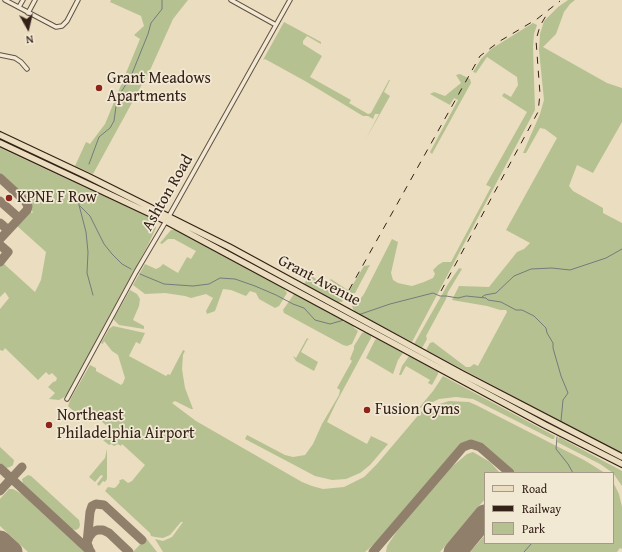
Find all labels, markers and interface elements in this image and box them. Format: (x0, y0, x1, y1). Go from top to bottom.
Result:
north arrow (8, 8, 48, 48)
text: N (25, 31, 34, 48)
place label: Grant Meadows Apartments (107, 69, 211, 107)
marker: Grant Meadows Apartments (94, 83, 104, 93)
street label: Ashton Road (138, 151, 198, 235)
place label: KPNE F Row (17, 188, 97, 208)
marker: KPNE F Row (4, 193, 14, 203)
street label: Grant Avenue (274, 251, 364, 311)
place label: Fusion Gyms (375, 400, 460, 420)
marker: Fusion Gyms (362, 405, 372, 415)
place label: Northeast Philadelphia Airport (57, 406, 195, 444)
marker: Northeast Philadelphia Airport (44, 420, 54, 430)
legend (484, 472, 614, 544)
text: Road (522, 480, 547, 497)
text: Railway (522, 500, 561, 517)
text: Park (522, 520, 545, 537)

